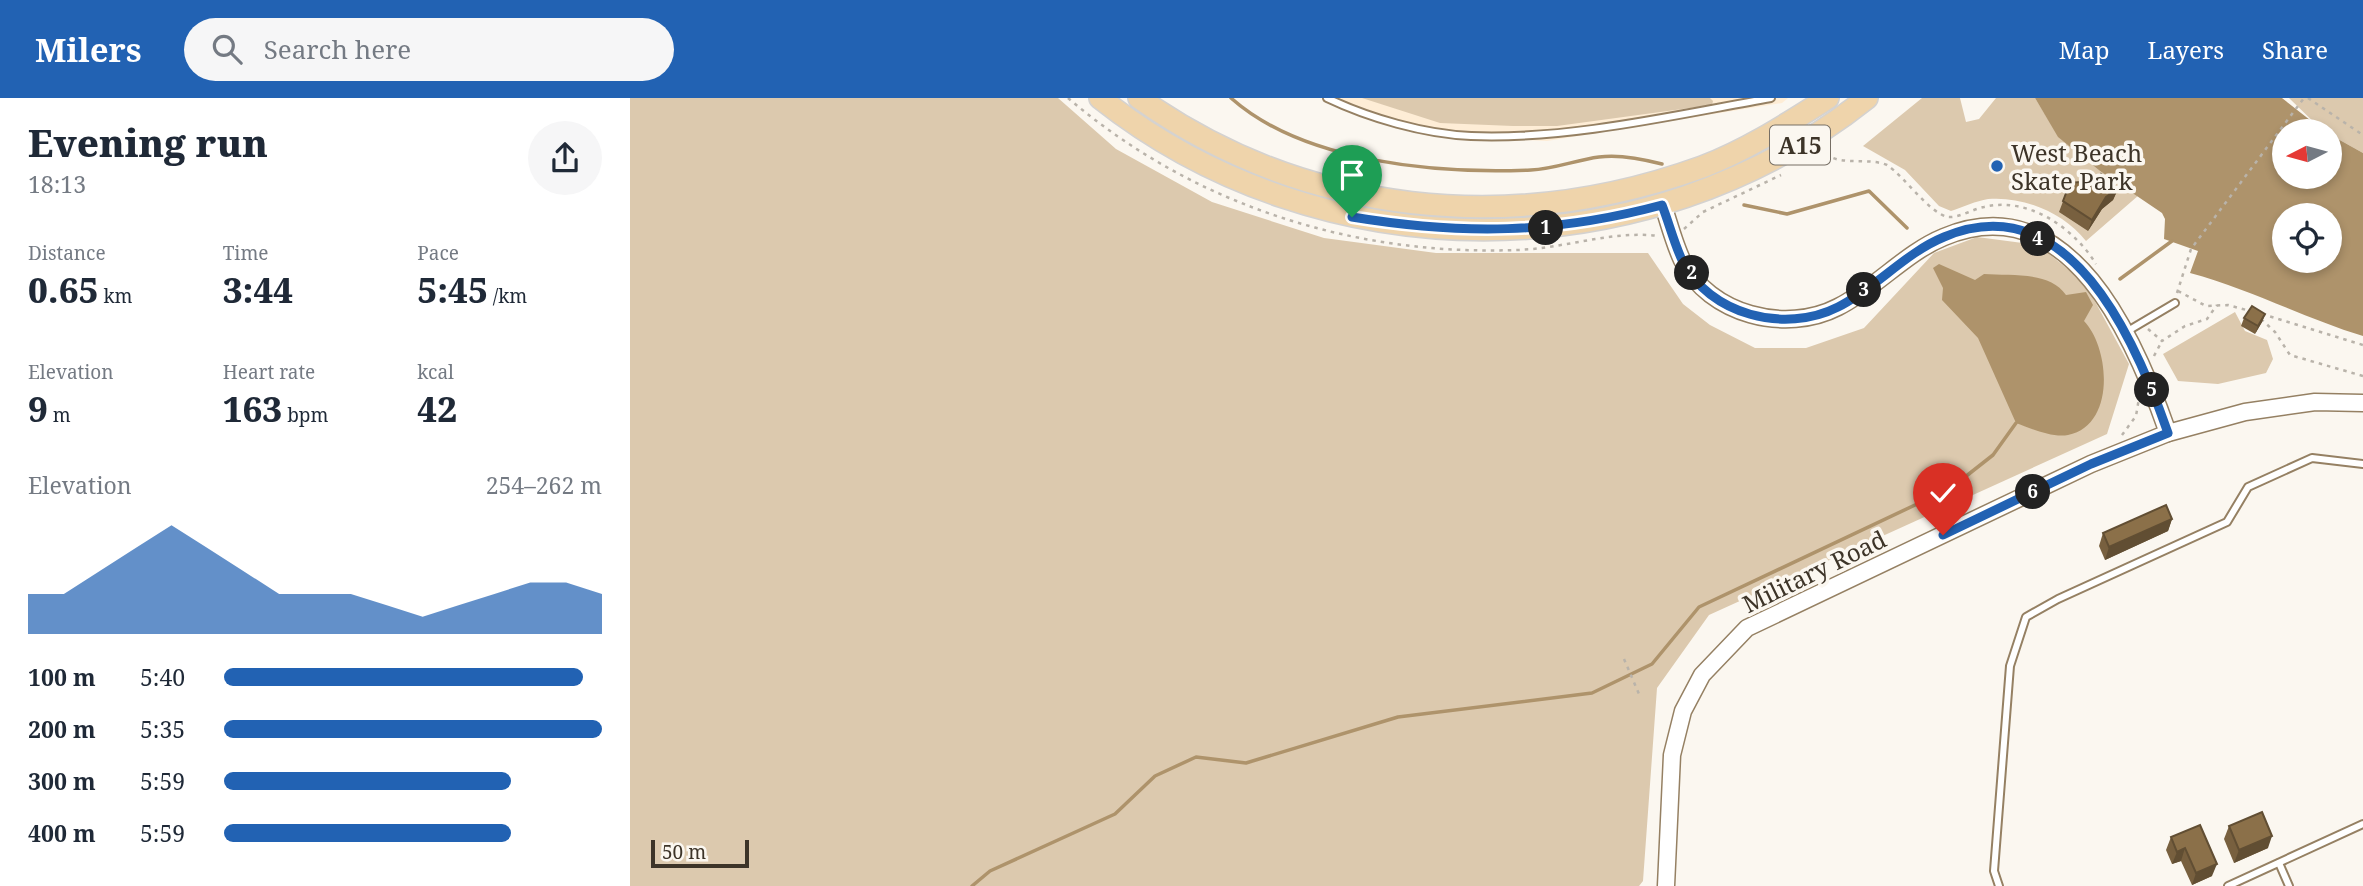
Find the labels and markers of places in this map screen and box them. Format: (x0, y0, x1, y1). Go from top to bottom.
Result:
place label: West Beach Skate Park (2011, 136, 2142, 197)
pin (1322, 145, 1382, 217)
marker: West Beach Skate Park (1989, 158, 2005, 174)
pin: 1 (1528, 211, 1564, 246)
pin: 4 (2020, 222, 2056, 256)
pin: 2 (1674, 256, 1710, 290)
pin: 3 (1846, 272, 1882, 308)
pin: 5 (2134, 372, 2170, 408)
pin (1913, 463, 1973, 535)
pin: 6 (2016, 474, 2050, 510)

